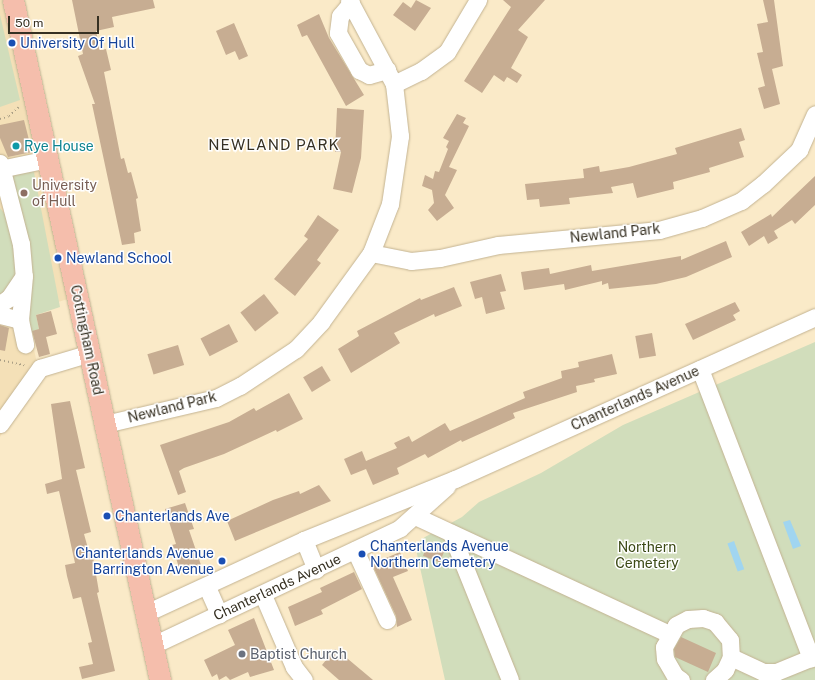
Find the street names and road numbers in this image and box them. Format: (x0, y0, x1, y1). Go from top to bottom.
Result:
street label: Newland Park (569, 220, 661, 246)
street label: Cottingham Road (67, 283, 107, 397)
street label: Chanterlands Avenue (568, 362, 702, 434)
street label: Newland Park (126, 388, 218, 426)
street label: Chanterlands Avenue (211, 550, 343, 624)

